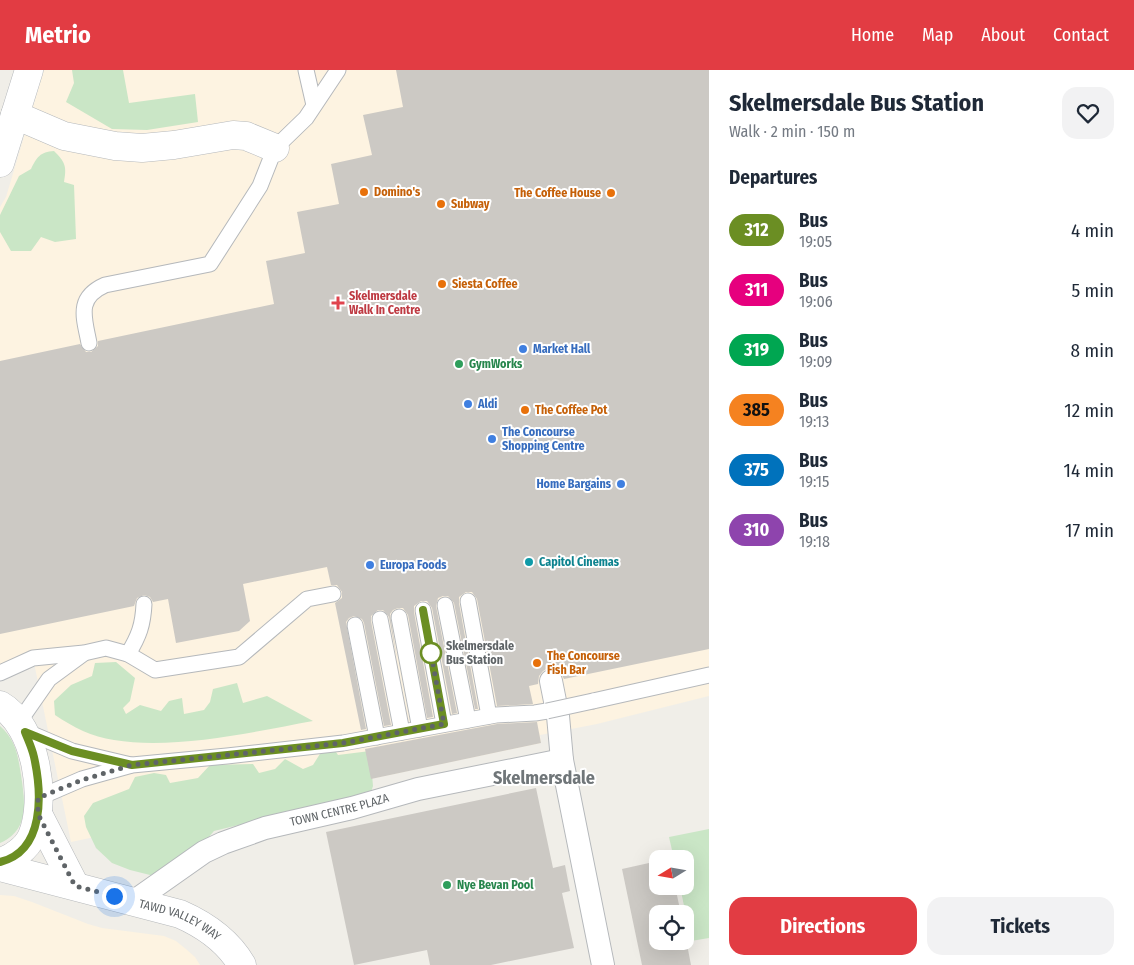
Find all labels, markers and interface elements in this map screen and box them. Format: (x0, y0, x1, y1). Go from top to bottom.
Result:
text: Metrio (25, 21, 91, 49)
text: Home (851, 24, 894, 46)
text: Map (922, 24, 953, 46)
text: About (981, 24, 1025, 46)
text: Contact (1053, 24, 1109, 46)
button: heart (1062, 87, 1114, 139)
text: Skelmersdale Bus Station (729, 89, 984, 117)
text: Walk · 2 min · 150 m (729, 122, 855, 141)
text: Departures (729, 166, 817, 189)
place label: Domino's (374, 185, 421, 199)
marker: Domino's (358, 186, 370, 198)
place label: The Coffee House (514, 186, 601, 200)
marker: The Coffee House (605, 187, 617, 199)
place label: Subway (451, 197, 490, 211)
marker: Subway (435, 198, 447, 210)
text: Bus (799, 209, 828, 232)
text: 312 (744, 219, 769, 241)
text: 4 min (1071, 219, 1114, 242)
text: 19:05 (799, 232, 832, 251)
text: Bus (799, 269, 828, 292)
place label: Siesta Coffee (452, 277, 518, 291)
marker: Siesta Coffee (436, 278, 448, 290)
text: 311 (745, 279, 768, 301)
text: 5 min (1071, 279, 1114, 302)
place label: Skelmersdale Walk In Centre (349, 289, 420, 317)
text: 19:06 (799, 292, 833, 311)
marker: Skelmersdale Walk In Centre (331, 296, 345, 310)
text: Bus (799, 329, 828, 352)
text: 319 (744, 339, 769, 361)
text: 8 min (1071, 339, 1114, 362)
place label: Market Hall (533, 342, 591, 356)
marker: Market Hall (517, 343, 529, 355)
text: 19:09 (799, 352, 832, 371)
place label: GymWorks (469, 357, 523, 371)
marker: GymWorks (453, 358, 465, 370)
text: Bus (799, 389, 828, 412)
place label: Aldi (477, 397, 497, 411)
marker: Aldi (462, 398, 474, 410)
text: 385 (743, 399, 770, 421)
text: 12 min (1064, 399, 1114, 422)
place label: The Coffee Pot (535, 403, 608, 417)
marker: The Coffee Pot (519, 404, 531, 416)
text: 19:13 (799, 412, 829, 431)
place label: The Concourse Shopping Centre (502, 425, 585, 453)
marker: The Concourse Shopping Centre (486, 433, 498, 445)
text: Bus (799, 449, 828, 472)
text: 375 (744, 459, 769, 481)
text: 14 min (1064, 459, 1114, 482)
text: 19:15 (799, 472, 829, 491)
place label: Home Bargains (536, 477, 612, 491)
marker: Home Bargains (615, 478, 627, 490)
text: Bus (799, 509, 828, 532)
text: 310 (744, 519, 769, 541)
text: 17 min (1065, 519, 1114, 542)
text: 19:18 (799, 532, 830, 551)
place label: Capitol Cinemas (539, 555, 620, 569)
marker: Capitol Cinemas (523, 556, 535, 568)
place label: Europa Foods (380, 558, 447, 572)
marker: Europa Foods (364, 559, 376, 571)
place label: Skelmersdale Bus Station (446, 639, 514, 667)
marker: Skelmersdale Bus Station (420, 642, 442, 664)
place label: The Concourse Fish Bar (547, 649, 620, 677)
marker: The Concourse Fish Bar (531, 657, 543, 669)
district label: Skelmersdale (493, 767, 595, 789)
street label: TOWN CENTRE PLAZA (289, 791, 391, 829)
north arrow (649, 850, 694, 895)
map controls (649, 850, 694, 950)
place label: Nye Bevan Pool (457, 878, 534, 892)
marker: Nye Bevan Pool (441, 879, 453, 891)
your location (102, 884, 127, 909)
street label: TAWD VALLEY WAY (137, 897, 224, 943)
button: Directions (729, 897, 917, 955)
button: Tickets (927, 897, 1114, 955)
button: locate (649, 905, 694, 950)

